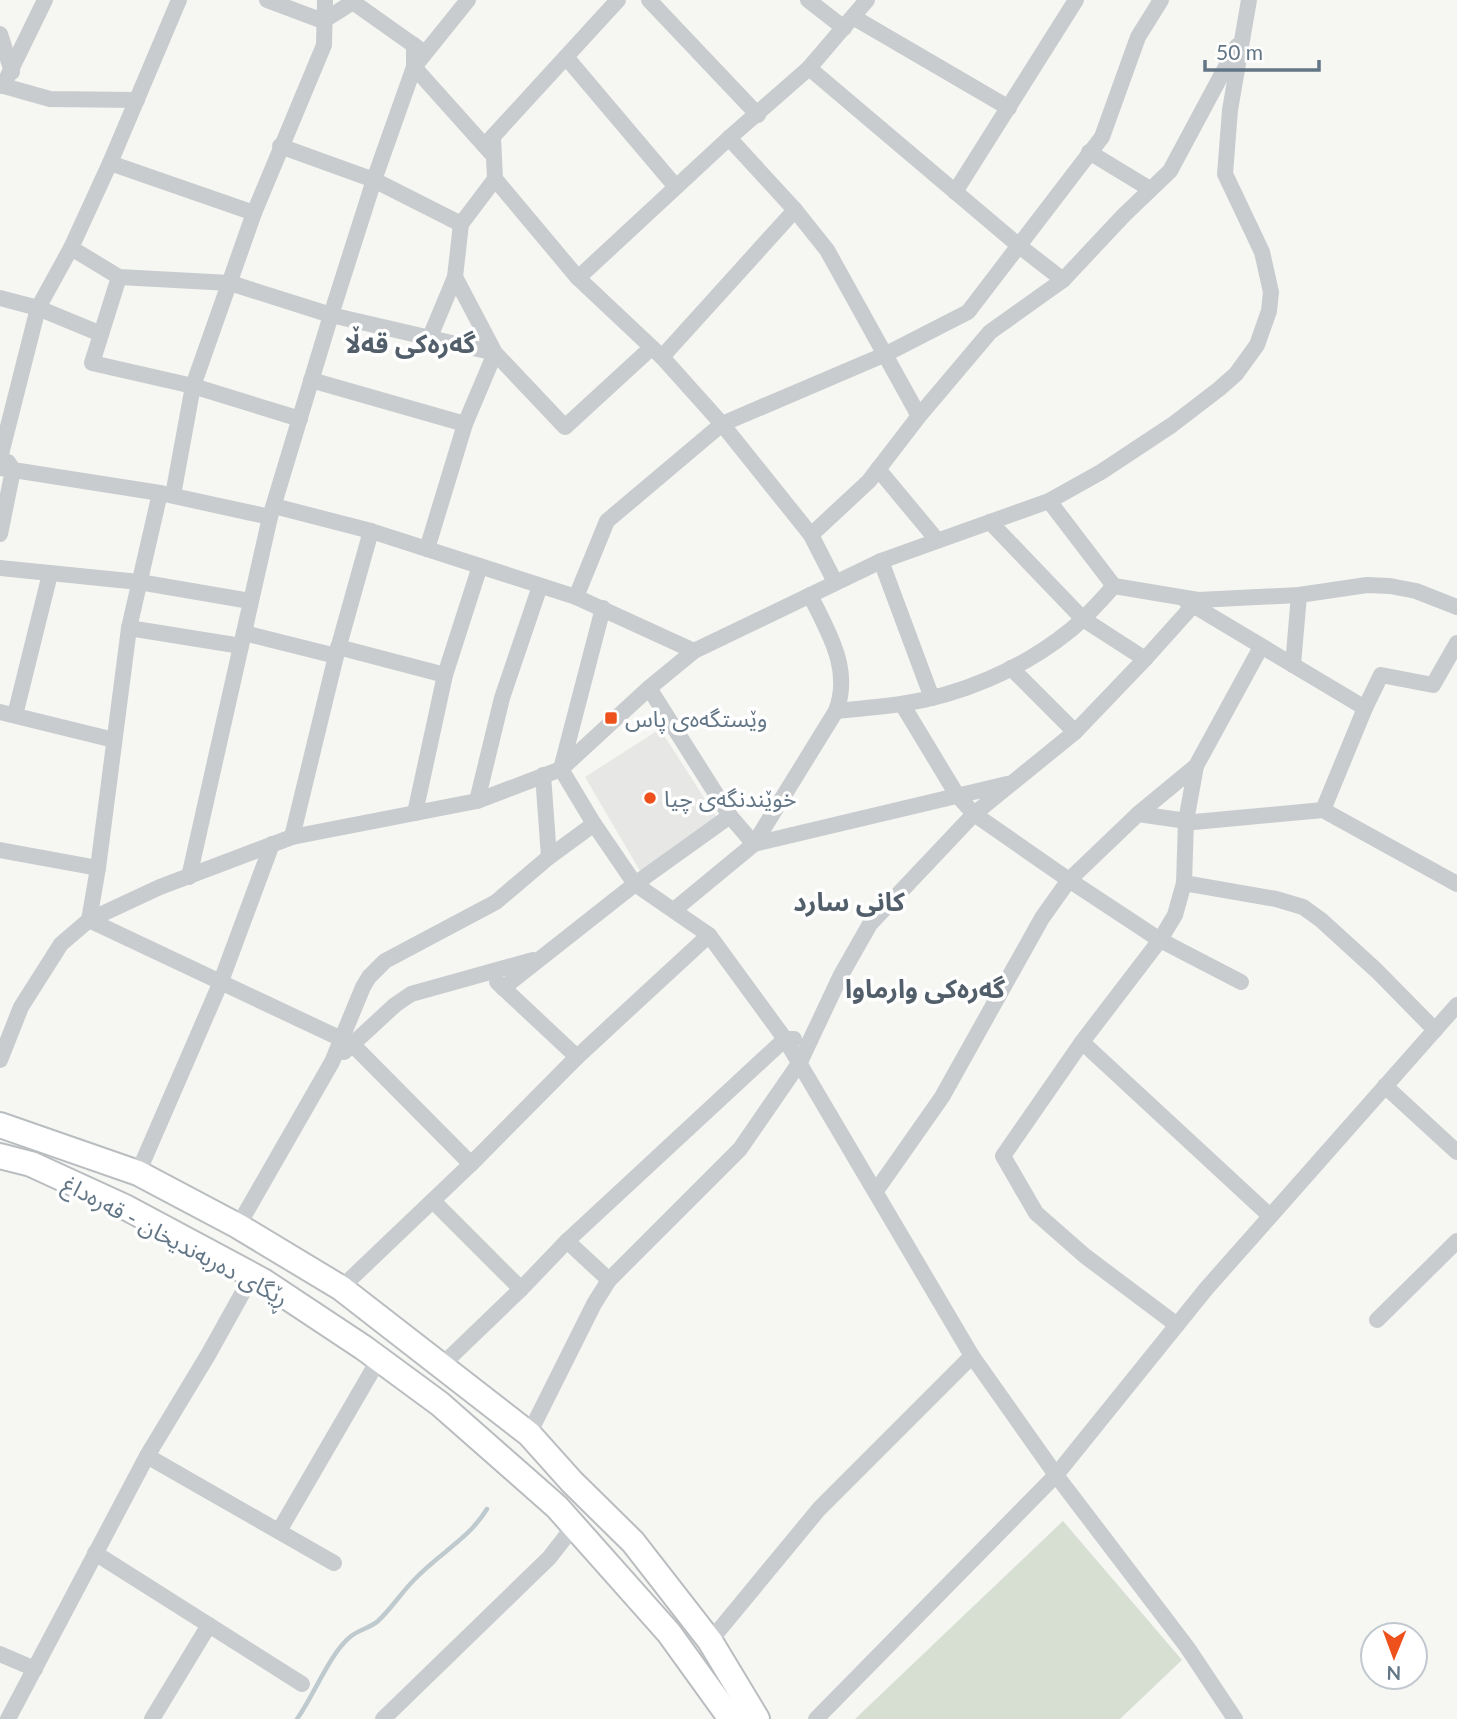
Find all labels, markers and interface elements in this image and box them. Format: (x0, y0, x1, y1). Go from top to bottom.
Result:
scale bar (1205, 28, 1319, 72)
text: 50 m (1216, 39, 1263, 64)
district label: گەرەکی قەڵا (344, 326, 477, 359)
place label: وێستگەەی پاس (625, 704, 767, 734)
marker: وێستگەەی پاس (603, 710, 619, 726)
place label: خوێندنگەی چیا (664, 784, 797, 814)
marker: خوێندنگەی چیا (642, 790, 658, 806)
district label: کانی سارد (793, 885, 906, 917)
district label: گەرەکی وارماوا (845, 972, 1006, 1004)
street label: ڕێگای دەربەندیخان - قەرەداغ (56, 1169, 293, 1316)
north arrow (1359, 1621, 1429, 1691)
text: N (1386, 1662, 1401, 1685)

